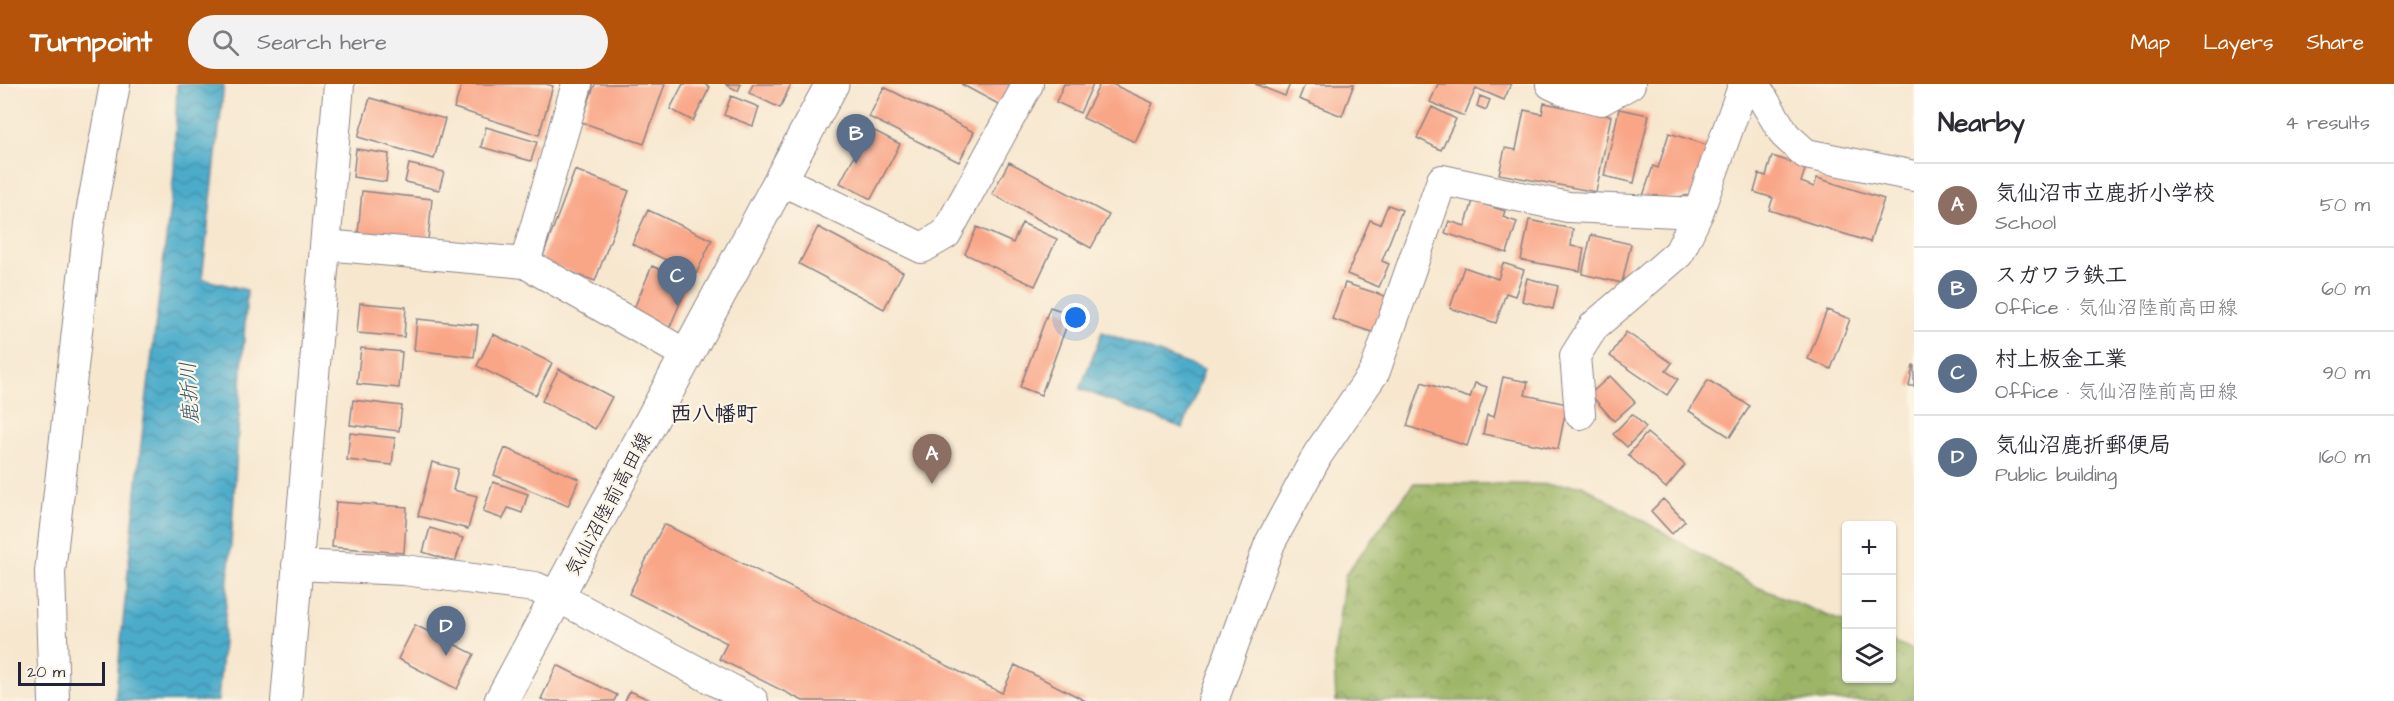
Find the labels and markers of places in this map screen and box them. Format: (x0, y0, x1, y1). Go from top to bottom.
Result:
pin: B (836, 115, 876, 164)
pin: C (658, 256, 696, 306)
pin: A (912, 434, 952, 484)
pin: D (426, 606, 466, 656)

